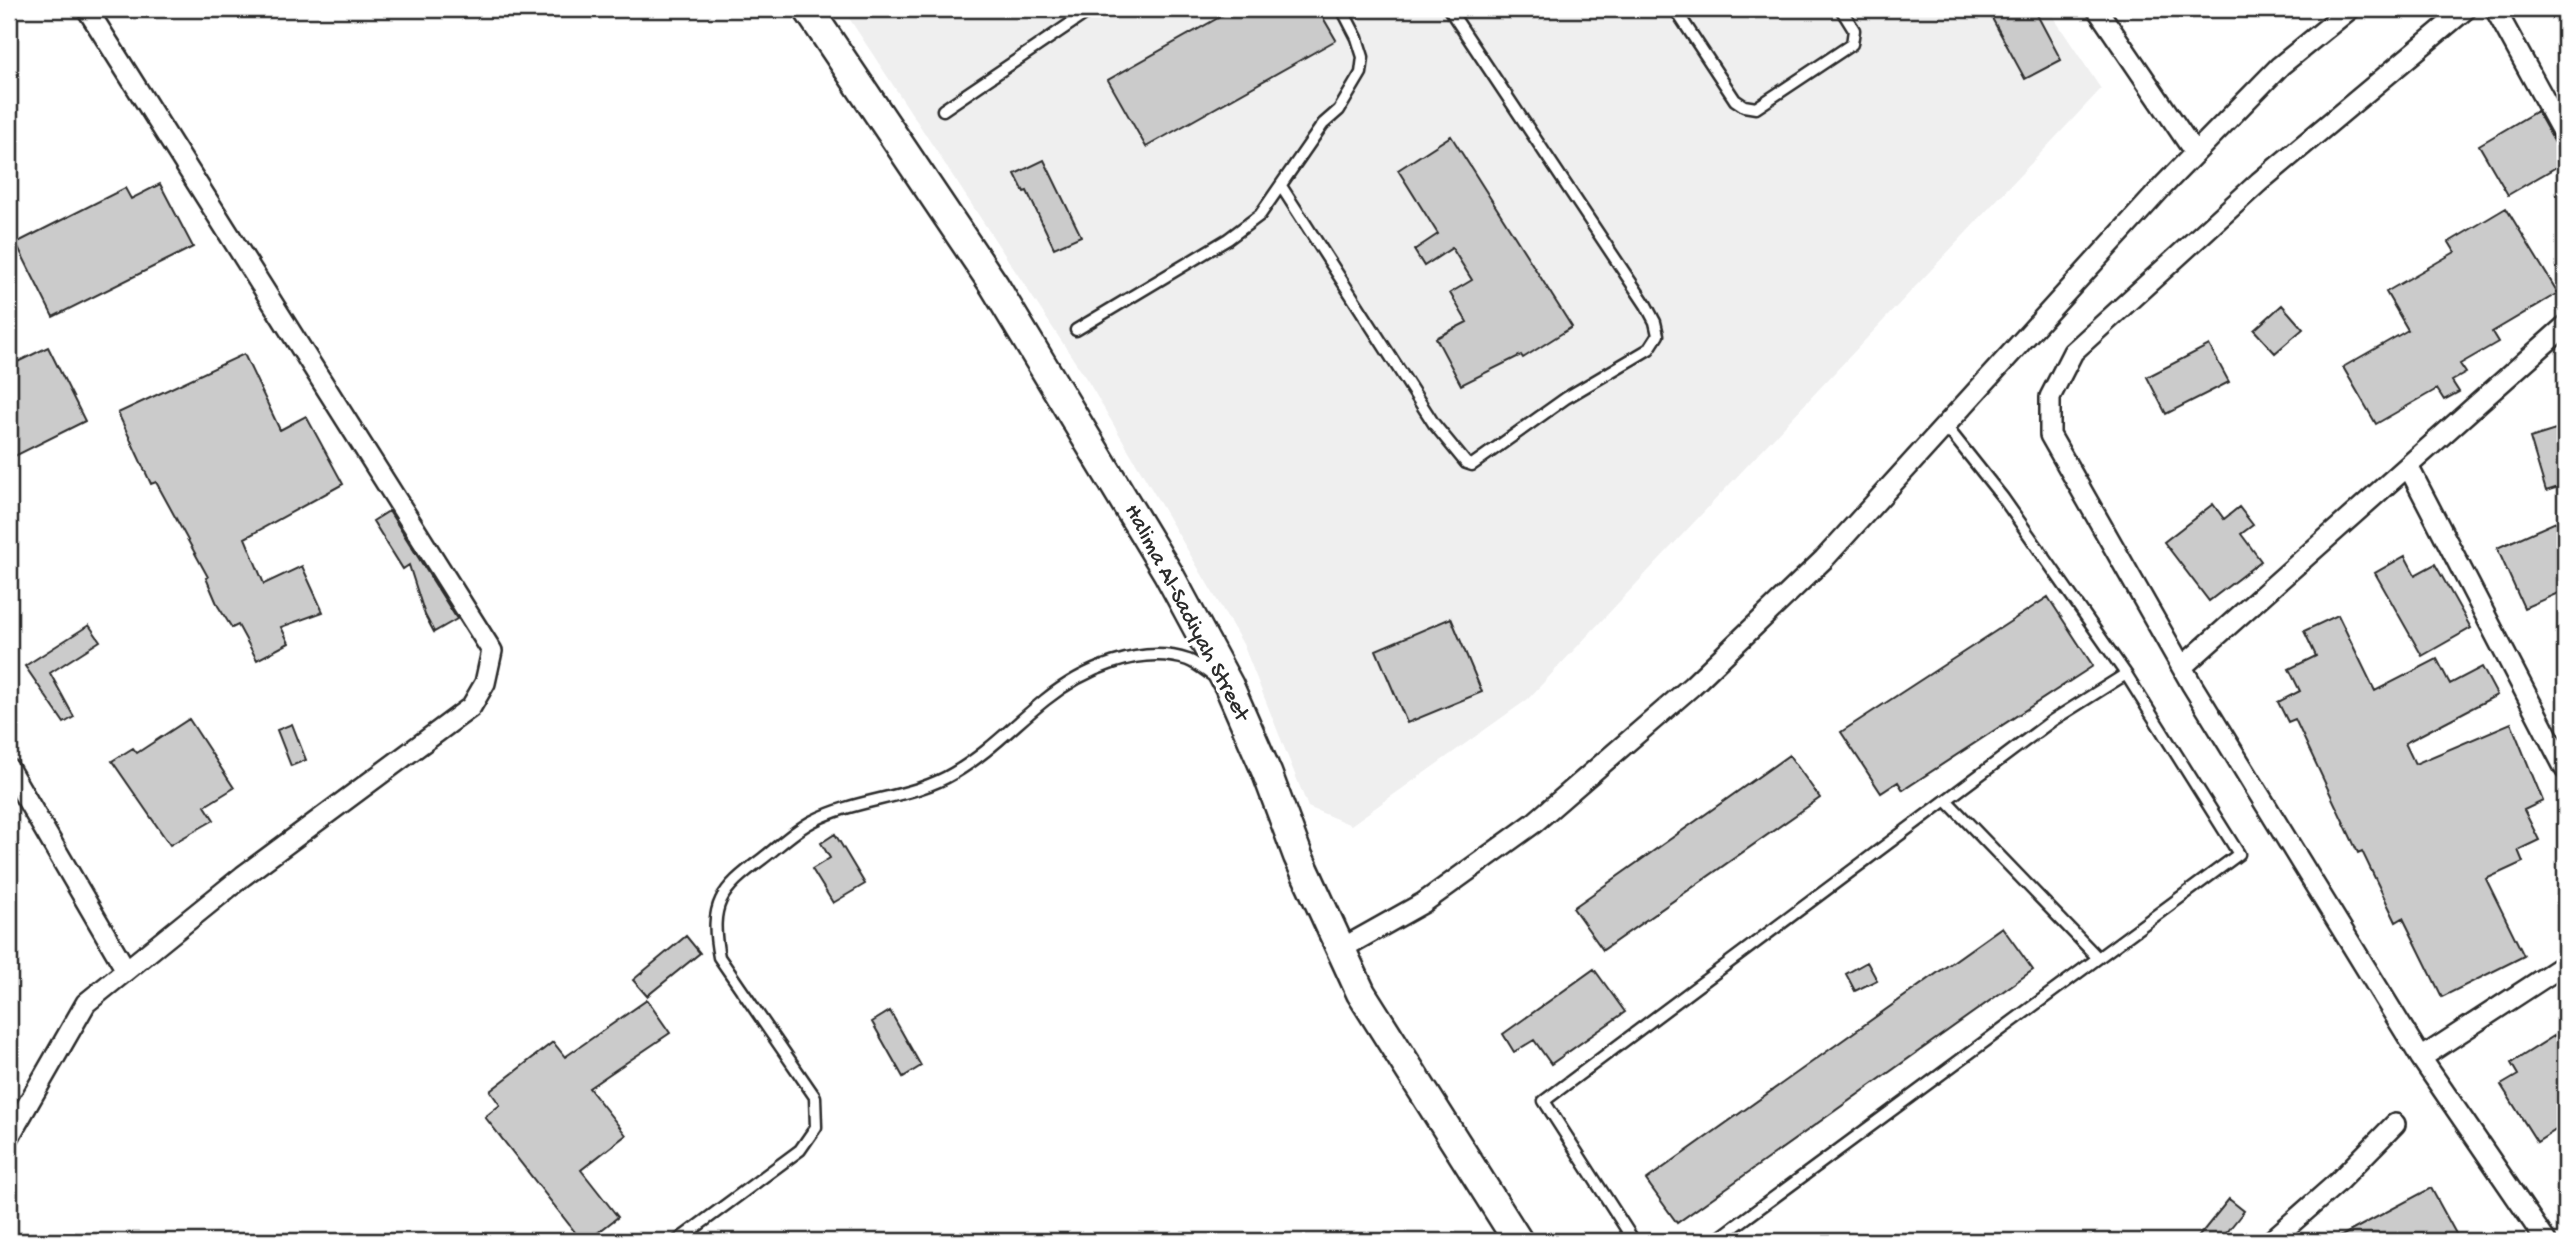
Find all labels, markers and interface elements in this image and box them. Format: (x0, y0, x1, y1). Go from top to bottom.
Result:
street label: Halima Al-Sadiyah Street (1117, 500, 1255, 727)

